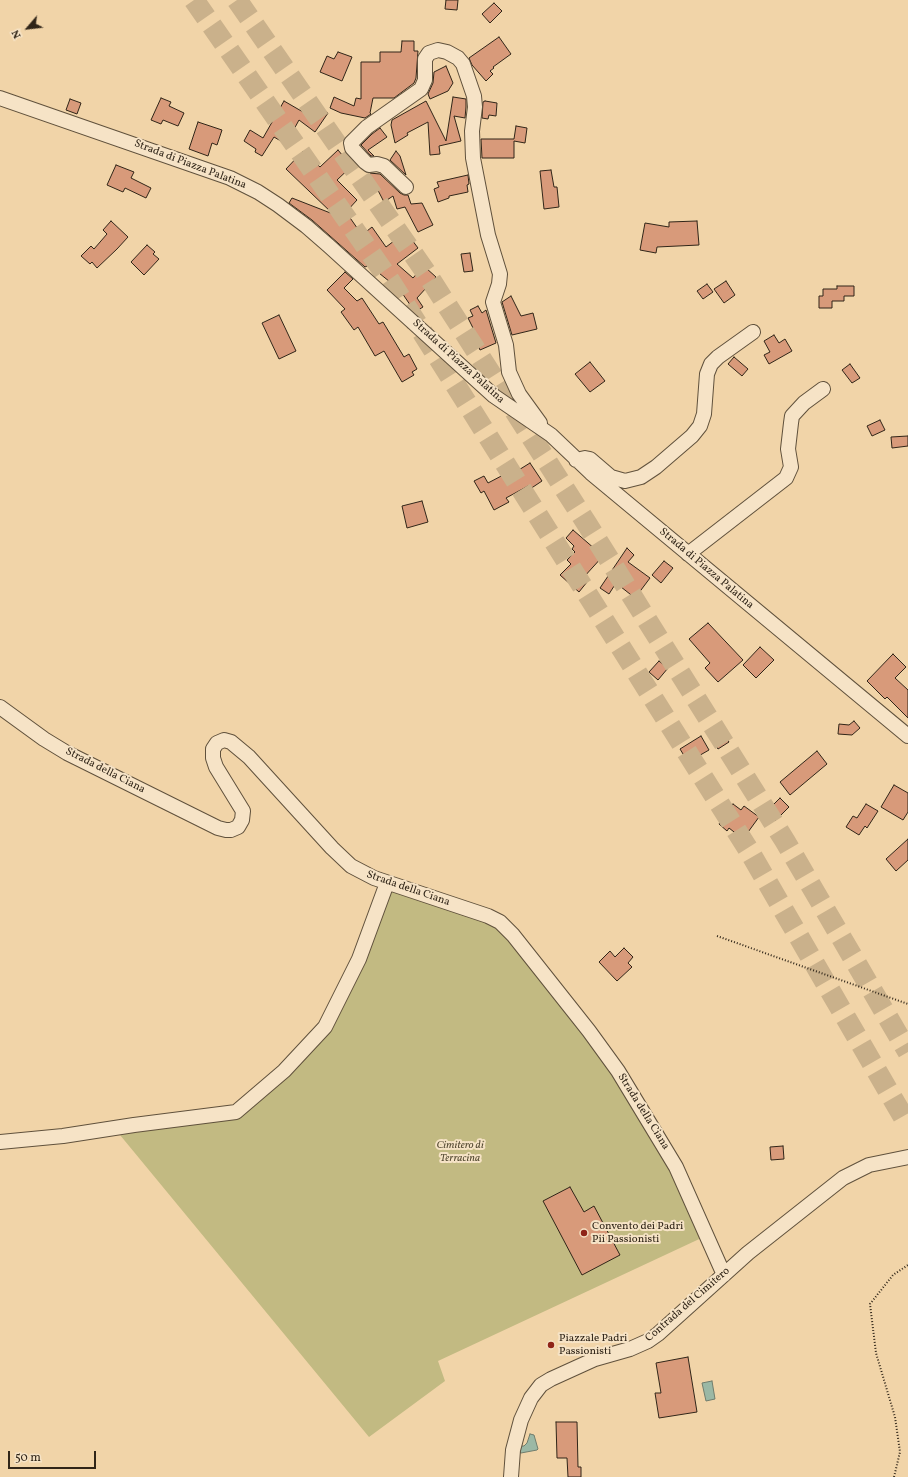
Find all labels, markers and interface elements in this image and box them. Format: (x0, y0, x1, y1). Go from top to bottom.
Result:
north arrow (8, 8, 48, 48)
text: N (8, 27, 25, 41)
street label: Strada di Piazza Palatina (132, 137, 248, 193)
street label: Strada di Piazza Palatina (409, 317, 507, 407)
street label: Strada di Piazza Palatina (656, 526, 756, 612)
street label: Strada della Ciana (63, 745, 147, 797)
street label: Strada della Ciana (364, 869, 452, 909)
street label: Strada della Ciana (614, 1071, 672, 1153)
park label: Cimitero di Terracina (436, 1139, 484, 1165)
place label: Convento dei Padri Pii Passionisti (592, 1220, 683, 1246)
marker: Convento dei Padri Pii Passionisti (579, 1228, 589, 1238)
street label: Contrada del Cimitero (643, 1265, 733, 1345)
place label: Piazzale Padri Passionisti (559, 1332, 627, 1358)
marker: Piazzale Padri Passionisti (546, 1340, 556, 1350)
scale bar (10, 1443, 98, 1469)
text: 50 m (15, 1450, 41, 1466)

